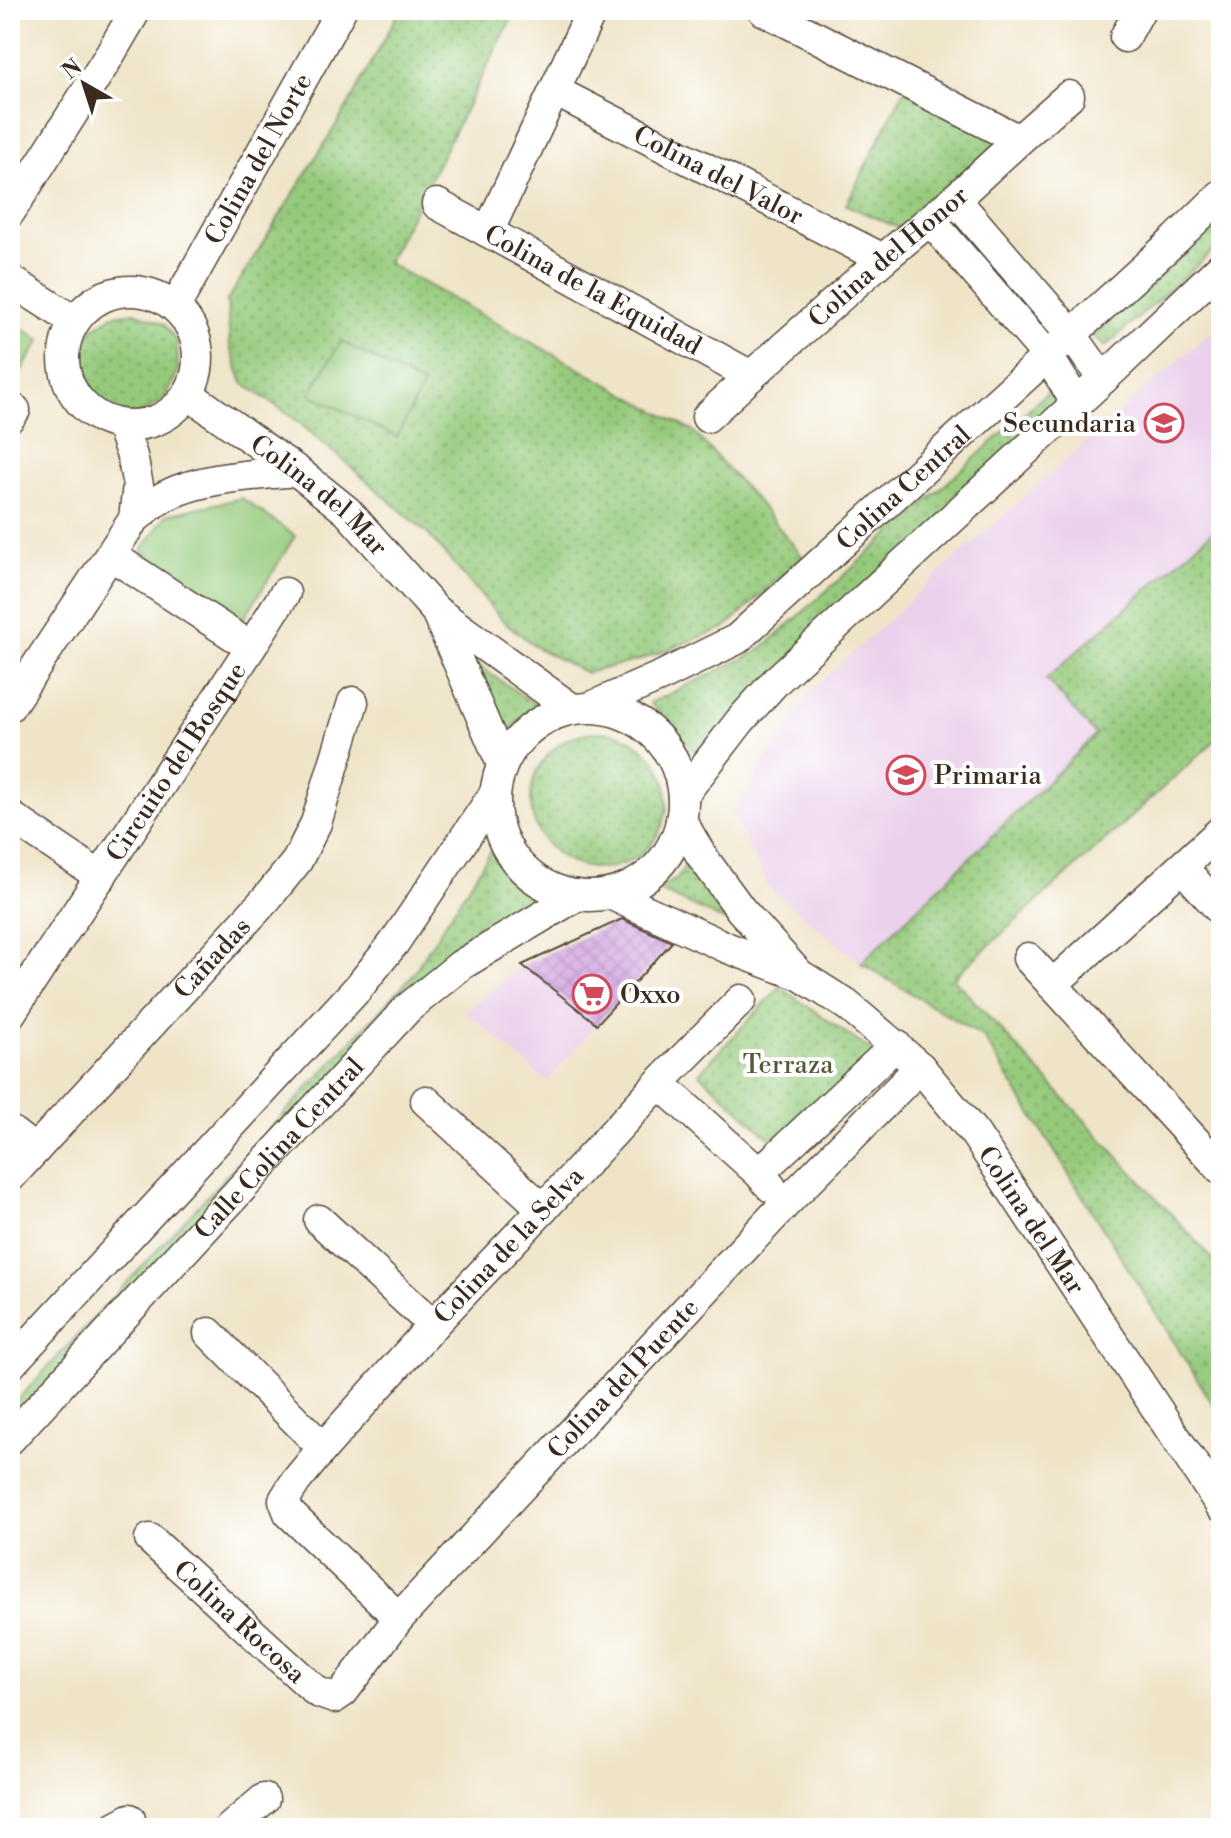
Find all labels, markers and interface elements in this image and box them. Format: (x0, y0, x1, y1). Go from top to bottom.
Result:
north arrow (44, 44, 124, 124)
text: N (57, 53, 88, 86)
street label: Colina del Norte (198, 68, 320, 251)
street label: Colina del Valor (628, 119, 809, 233)
street label: Colina del Honor (802, 180, 975, 335)
street label: Colina de la Equidad (479, 218, 707, 363)
school or university icon: Secundaria (1143, 402, 1185, 444)
place label: Secundaria (1003, 408, 1137, 440)
street label: Colina Central (830, 419, 978, 558)
street label: Colina del Mar (244, 428, 394, 563)
street label: Circuito del Bosque (100, 656, 254, 868)
school or university icon: Primaria (885, 754, 927, 796)
place label: Primaria (934, 760, 1042, 792)
street label: Cañadas (167, 911, 258, 1006)
supermarket icon: Oxxo (571, 973, 613, 1015)
place label: Oxxo (620, 979, 681, 1011)
park label: Terraza (743, 1049, 834, 1081)
street label: Calle Colina Central (188, 1051, 371, 1246)
street label: Colina del Mar (970, 1140, 1092, 1301)
street label: Colina de la Selva (427, 1160, 591, 1331)
street label: Colina del Puente (541, 1292, 706, 1466)
street label: Colina Rocosa (167, 1554, 312, 1691)

